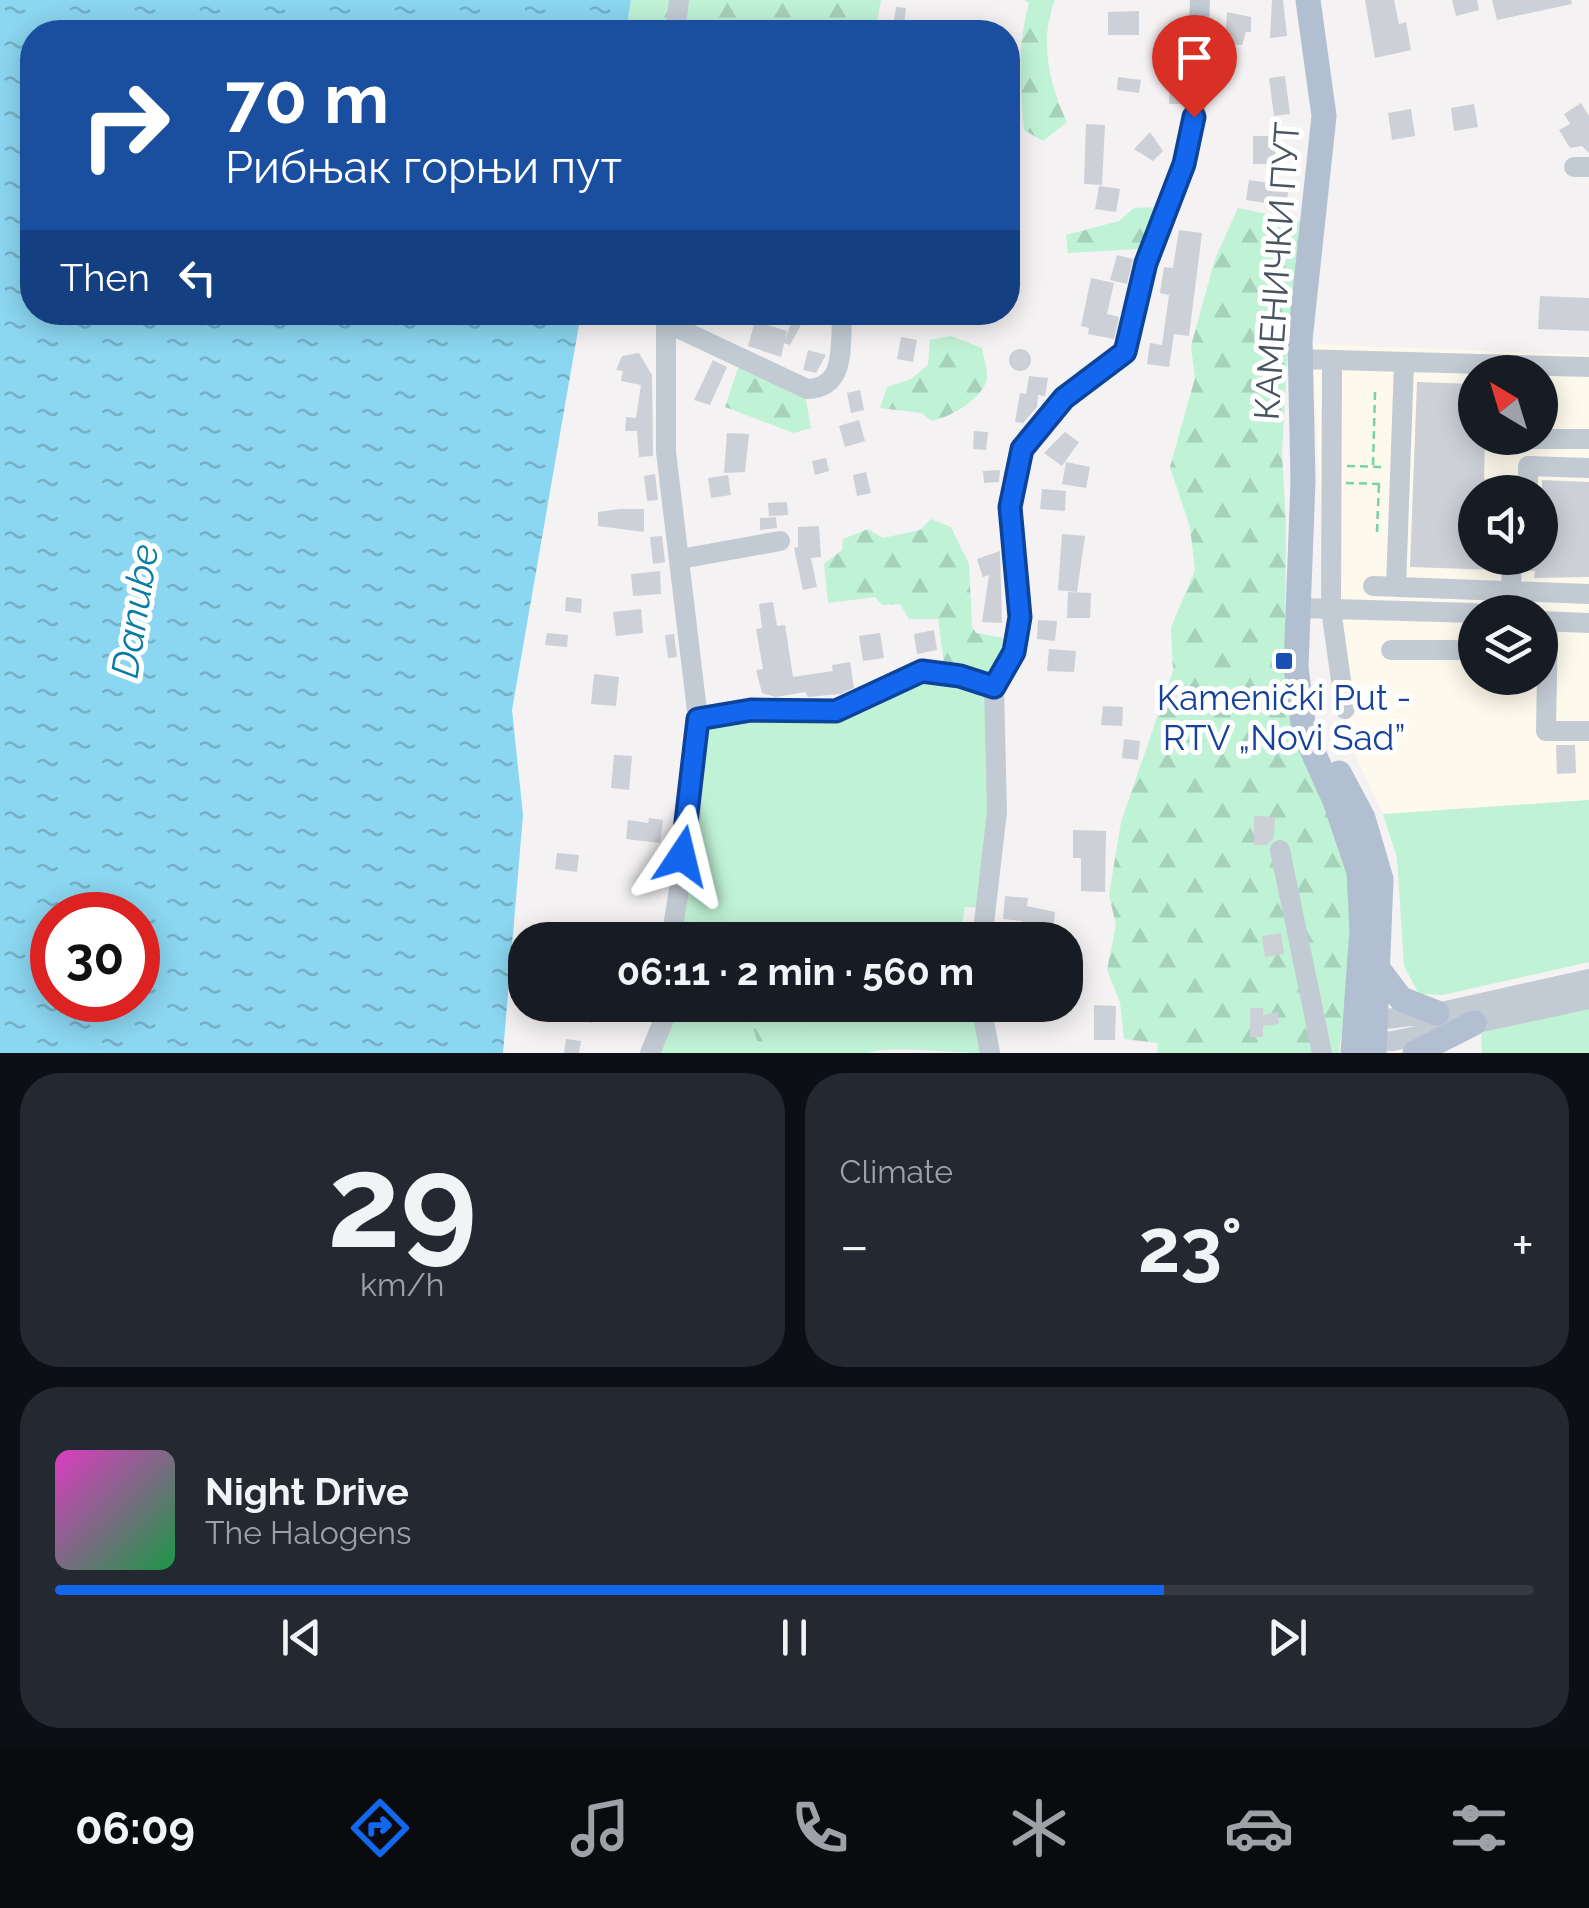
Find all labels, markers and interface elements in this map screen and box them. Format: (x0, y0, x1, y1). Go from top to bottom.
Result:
pin (1152, 15, 1237, 118)
icon: arrive (1167, 30, 1222, 85)
text: 70 m (225, 57, 389, 139)
icon: right (60, 60, 190, 190)
street label: КАМЕНИЧКИ ПУТ (1246, 121, 1307, 421)
text: Рибњак горњи пут (225, 141, 622, 194)
icon: left (170, 250, 225, 305)
text: Then (60, 255, 150, 300)
north arrow (1458, 355, 1558, 455)
map controls (1458, 355, 1558, 695)
button: sound (1458, 475, 1558, 575)
water label: Danube (102, 541, 167, 681)
button: layers (1458, 595, 1558, 695)
marker: Kamenički Put - RTV „Novi Sad” (1273, 650, 1295, 672)
place label: Kamenički Put - RTV „Novi Sad” (1157, 677, 1411, 758)
position arrow (630, 804, 734, 908)
speed limit sign: 30 (30, 892, 160, 1022)
text: 06:11 · 2 min · 560 m (617, 949, 974, 994)
text: 29 (327, 1125, 477, 1277)
text: Climate (840, 1153, 953, 1190)
text: 23° (1138, 1201, 1242, 1290)
text: − (840, 1213, 869, 1278)
text: + (1511, 1213, 1534, 1278)
text: km/h (360, 1266, 444, 1303)
text: Night Drive (205, 1469, 409, 1514)
text: The Halogens (205, 1514, 411, 1551)
icon: previous (274, 1610, 329, 1665)
icon: pause (767, 1610, 822, 1665)
icon: next (1260, 1610, 1315, 1665)
icon: directions (345, 1793, 415, 1863)
icon: music (565, 1793, 635, 1863)
icon: phone (785, 1793, 855, 1863)
icon: climate (1004, 1793, 1074, 1863)
icon: car (1224, 1793, 1294, 1863)
icon: filters (1444, 1793, 1514, 1863)
text: 06:09 (75, 1802, 195, 1855)

